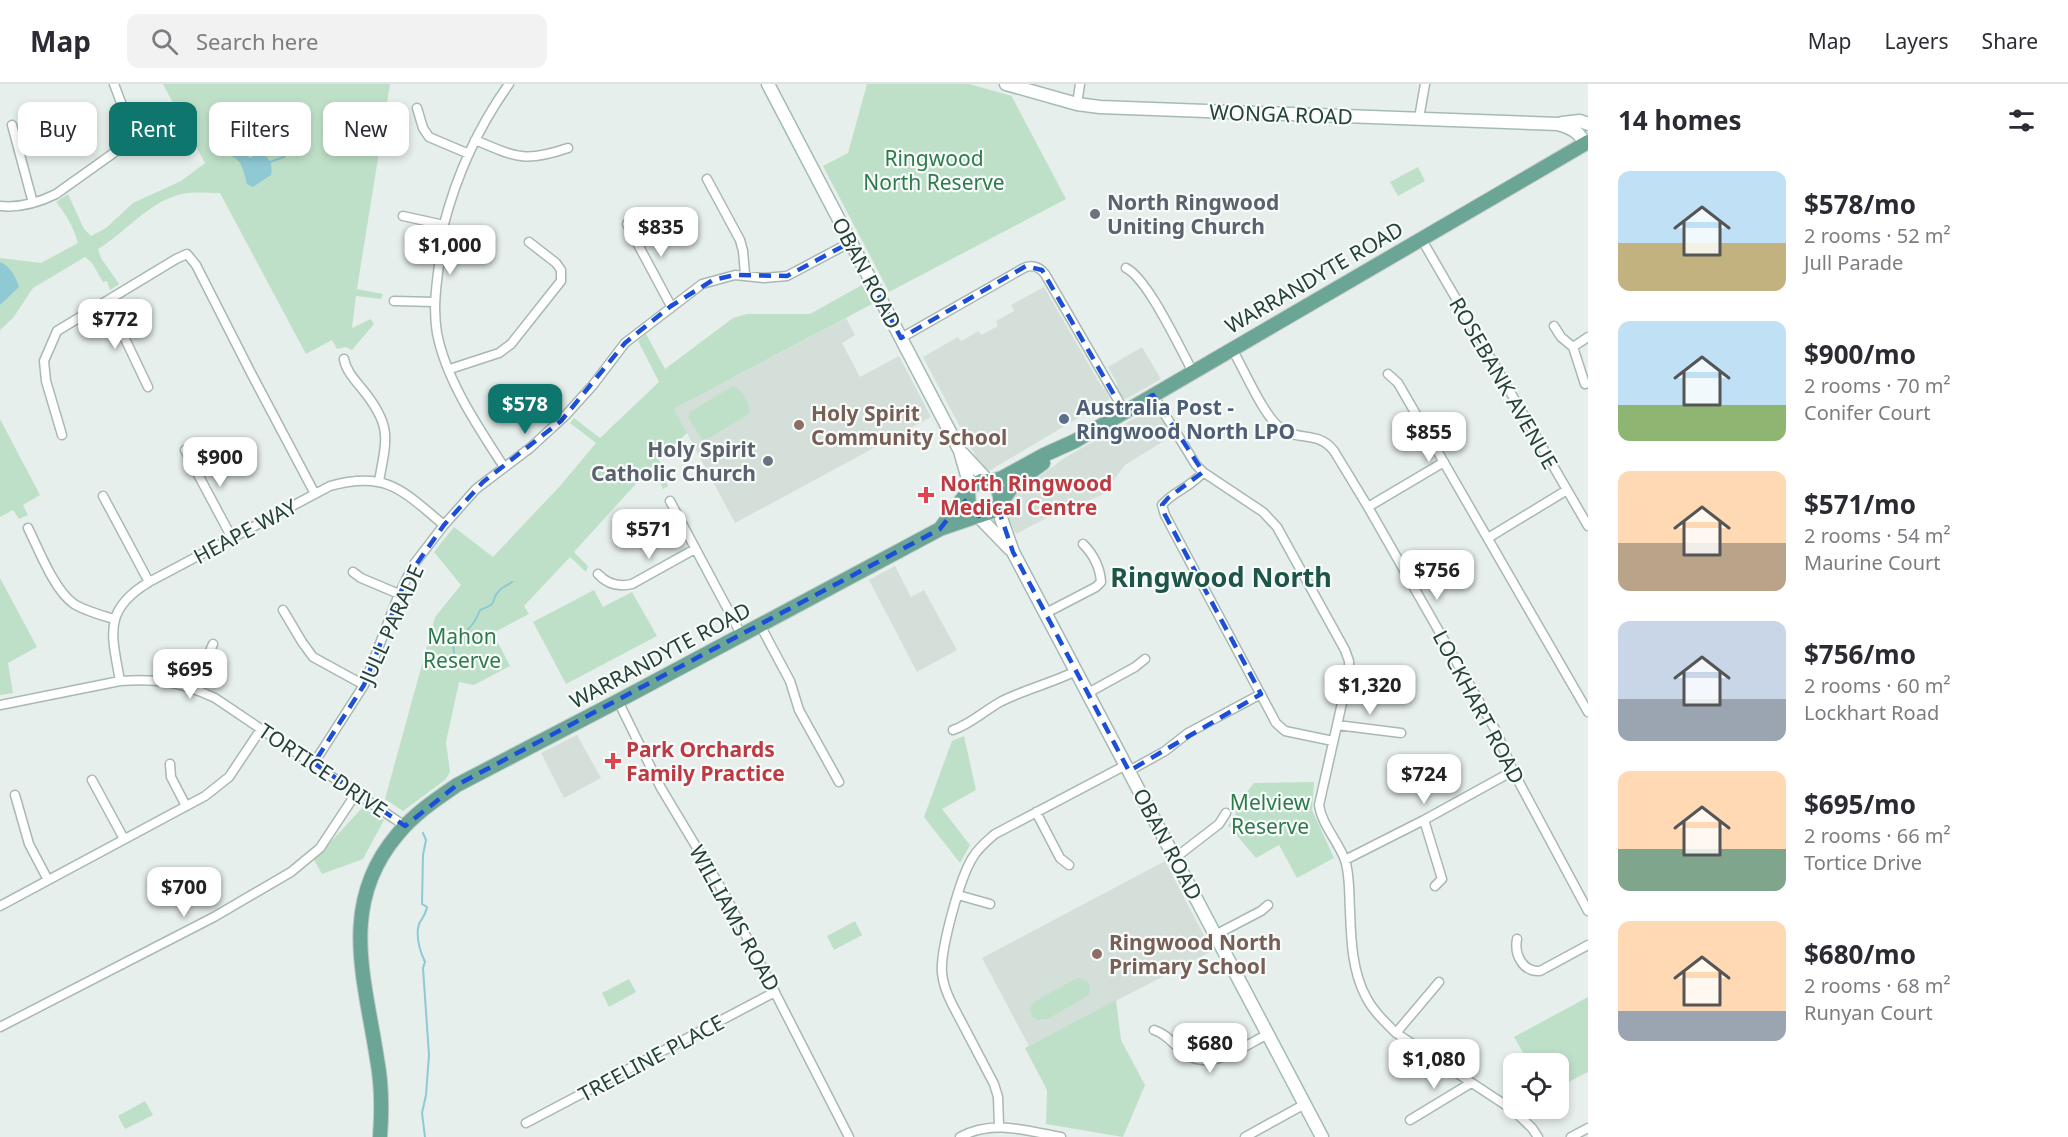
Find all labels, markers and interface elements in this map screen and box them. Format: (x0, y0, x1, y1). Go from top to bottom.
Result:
search box (127, 14, 547, 68)
text: Map (30, 22, 91, 60)
icon: search (148, 25, 181, 58)
text: Search here (196, 26, 318, 56)
text: Map (1808, 27, 1852, 55)
text: Layers (1885, 27, 1949, 55)
text: Share (1982, 27, 2038, 55)
street label: WONGA ROAD (1209, 98, 1353, 130)
chip: Buy (18, 102, 97, 156)
chip: Rent (109, 102, 197, 156)
chip: Filters (209, 102, 311, 156)
chip: New (323, 102, 409, 156)
text: 14 homes (1618, 102, 1742, 138)
icon: filters (2005, 104, 2038, 137)
park label: Ringwood North Reserve (863, 144, 1005, 196)
text: $578/mo (1804, 186, 1916, 222)
place label: North Ringwood Uniting Church (1107, 188, 1279, 240)
icon: home (1666, 195, 1738, 267)
pin: $835 (625, 207, 697, 258)
marker: North Ringwood Uniting Church (1088, 207, 1102, 221)
street label: OBAN ROAD (826, 212, 908, 334)
text: $835 (638, 213, 684, 240)
street label: WARRANDYTE ROAD (1220, 215, 1408, 339)
text: 2 rooms · 52 m² (1804, 222, 1951, 249)
pin: $1,000 (401, 225, 499, 276)
text: $1,000 (419, 231, 481, 258)
text: Jull Parade (1804, 249, 1903, 276)
street label: ROSEBANK AVENUE (1443, 292, 1565, 474)
pin: $772 (79, 299, 151, 350)
text: $772 (92, 305, 138, 332)
text: $900/mo (1804, 336, 1916, 372)
icon: home (1666, 345, 1738, 417)
text: 2 rooms · 70 m² (1804, 372, 1951, 399)
pin: $578 (489, 384, 561, 435)
text: $578 (502, 390, 548, 417)
place label: Australia Post - Ringwood North LPO (1076, 393, 1295, 445)
place label: Holy Spirit Community School (811, 399, 1007, 451)
text: Conifer Court (1804, 399, 1930, 426)
marker: Australia Post - Ringwood North LPO (1057, 412, 1071, 426)
pin: $855 (1393, 412, 1465, 463)
marker: Holy Spirit Community School (792, 418, 806, 432)
text: $855 (1406, 418, 1452, 445)
place label: Holy Spirit Catholic Church (591, 435, 756, 487)
pin: $900 (184, 437, 256, 488)
text: $900 (197, 443, 243, 470)
marker: Holy Spirit Catholic Church (761, 454, 775, 468)
place label: North Ringwood Medical Centre (940, 469, 1112, 521)
marker: North Ringwood Medical Centre (917, 486, 935, 504)
text: $571/mo (1804, 486, 1916, 522)
street label: HEAPE WAY (188, 492, 302, 570)
icon: home (1666, 495, 1738, 567)
pin: $571 (613, 509, 685, 560)
text: $571 (626, 515, 672, 542)
text: 2 rooms · 54 m² (1804, 522, 1951, 549)
text: Maurine Court (1804, 549, 1941, 576)
pin: $756 (1401, 550, 1473, 601)
text: $756 (1414, 556, 1460, 583)
district label: Ringwood North (1110, 558, 1332, 595)
street label: JULL PARADE (352, 560, 430, 690)
street label: WARRANDYTE ROAD (565, 595, 755, 715)
park label: Mahon Reserve (423, 622, 501, 674)
street label: LOCKHART ROAD (1427, 625, 1531, 789)
text: $756/mo (1804, 636, 1916, 672)
icon: home (1666, 645, 1738, 717)
pin: $695 (154, 649, 226, 700)
text: $695 (167, 655, 213, 682)
pin: $1,320 (1321, 665, 1419, 716)
text: $1,320 (1339, 671, 1401, 698)
text: 2 rooms · 60 m² (1804, 672, 1951, 699)
text: Lockhart Road (1804, 699, 1939, 726)
street label: TORTICE DRIVE (253, 717, 393, 823)
place label: Park Orchards Family Practice (626, 735, 785, 787)
marker: Park Orchards Family Practice (604, 752, 622, 770)
pin: $724 (1388, 754, 1460, 805)
text: $724 (1401, 760, 1447, 787)
street label: OBAN ROAD (1127, 783, 1209, 905)
text: $695/mo (1804, 786, 1916, 822)
park label: Melview Reserve (1230, 788, 1311, 840)
icon: home (1666, 795, 1738, 867)
text: 2 rooms · 66 m² (1804, 822, 1951, 849)
street label: WILLIAMS ROAD (683, 840, 787, 996)
text: Tortice Drive (1804, 849, 1922, 876)
pin: $700 (148, 867, 220, 918)
text: $700 (161, 873, 207, 900)
place label: Ringwood North Primary School (1109, 928, 1281, 980)
text: $680/mo (1804, 936, 1916, 972)
icon: home (1666, 945, 1738, 1017)
marker: Ringwood North Primary School (1090, 947, 1104, 961)
text: 2 rooms · 68 m² (1804, 972, 1951, 999)
text: Runyan Court (1804, 999, 1933, 1026)
street label: TREELINE PLACE (573, 1008, 729, 1108)
pin: $680 (1174, 1023, 1246, 1074)
text: $680 (1187, 1029, 1233, 1056)
pin: $1,080 (1385, 1039, 1483, 1090)
text: $1,080 (1403, 1045, 1465, 1072)
map controls (1503, 1053, 1569, 1119)
button: locate (1503, 1053, 1569, 1119)

